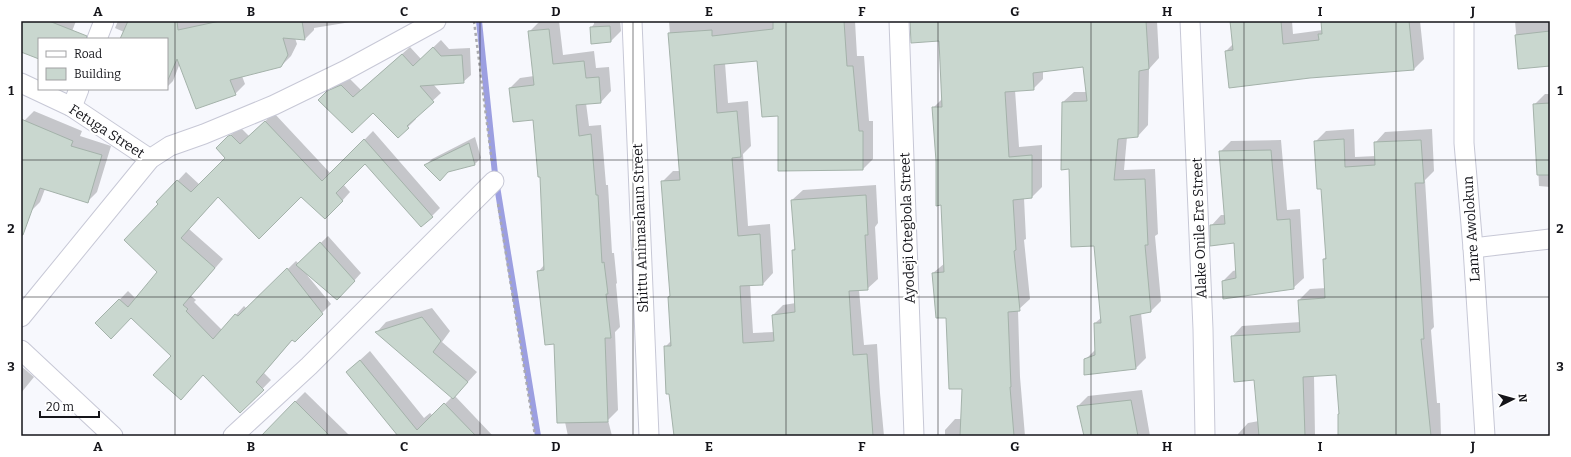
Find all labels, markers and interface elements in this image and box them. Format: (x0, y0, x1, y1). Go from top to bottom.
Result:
text: A (93, 4, 103, 19)
text: B (247, 4, 255, 19)
text: C (400, 4, 408, 19)
text: D (551, 4, 561, 19)
text: E (705, 4, 713, 19)
text: F (858, 4, 866, 19)
text: G (1010, 4, 1020, 19)
text: H (1162, 4, 1172, 19)
text: I (1318, 4, 1323, 19)
text: J (1470, 4, 1476, 19)
legend (38, 38, 168, 90)
text: Road (74, 47, 102, 61)
text: Building (74, 67, 121, 81)
text: 1 (8, 83, 14, 98)
text: 1 (1557, 83, 1563, 98)
street label: Fetuga Street (66, 101, 148, 162)
street label: Shittu Animashaun Street (629, 143, 652, 313)
street label: Ayodeji Otegbola Street (896, 152, 919, 304)
street label: Alake Onile Ere Street (1189, 157, 1210, 299)
street label: Lanre Awolokun (1459, 175, 1484, 282)
text: 2 (7, 221, 15, 236)
text: 2 (1556, 221, 1564, 236)
text: 3 (7, 359, 15, 374)
text: 3 (1556, 359, 1564, 374)
north arrow (1493, 379, 1533, 419)
scale bar (40, 393, 99, 419)
text: N (1516, 393, 1529, 403)
text: 20 m (46, 400, 75, 414)
text: A (93, 439, 103, 454)
text: B (247, 439, 255, 454)
text: C (400, 439, 408, 454)
text: D (551, 439, 561, 454)
text: E (705, 439, 713, 454)
text: F (858, 439, 866, 454)
text: G (1010, 439, 1020, 454)
text: H (1162, 439, 1172, 454)
text: I (1318, 439, 1323, 454)
text: J (1470, 439, 1476, 454)

